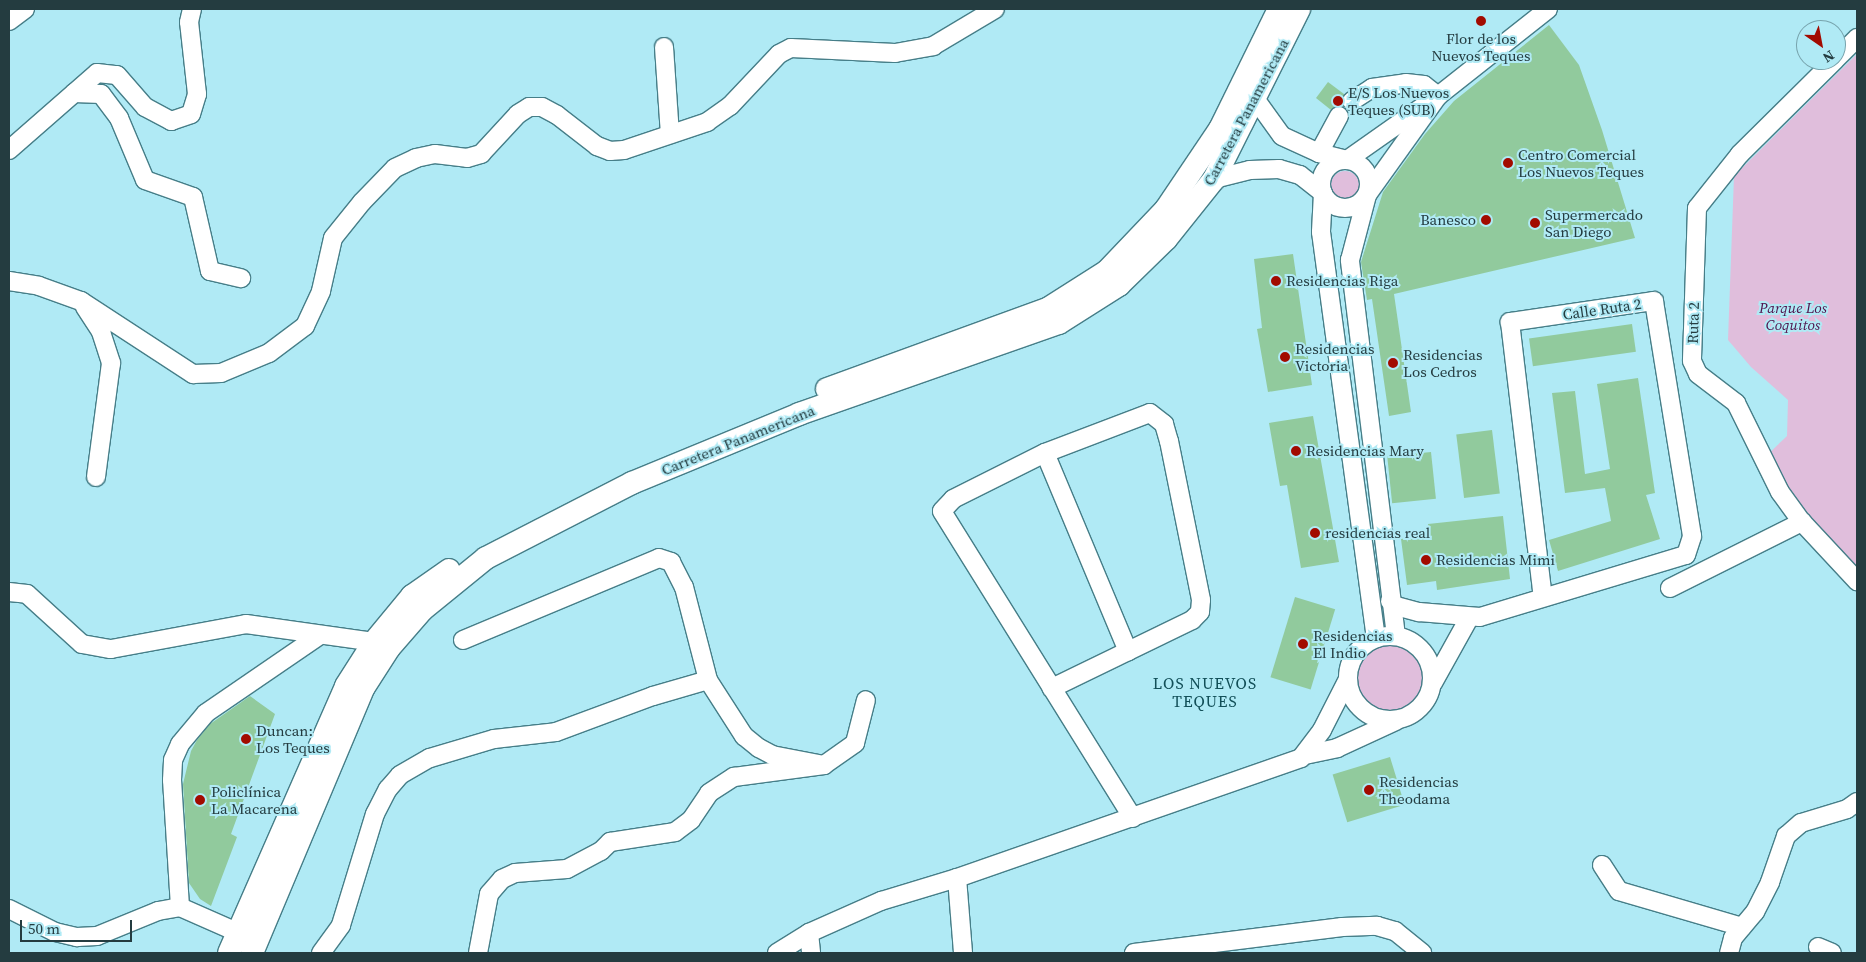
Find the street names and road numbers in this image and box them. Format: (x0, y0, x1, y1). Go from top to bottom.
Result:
street label: Carretera Panamericana (1200, 36, 1292, 188)
street label: Calle Ruta 2 (1562, 295, 1642, 323)
street label: Ruta 2 (1683, 302, 1703, 344)
street label: Carretera Panamericana (659, 401, 817, 479)

